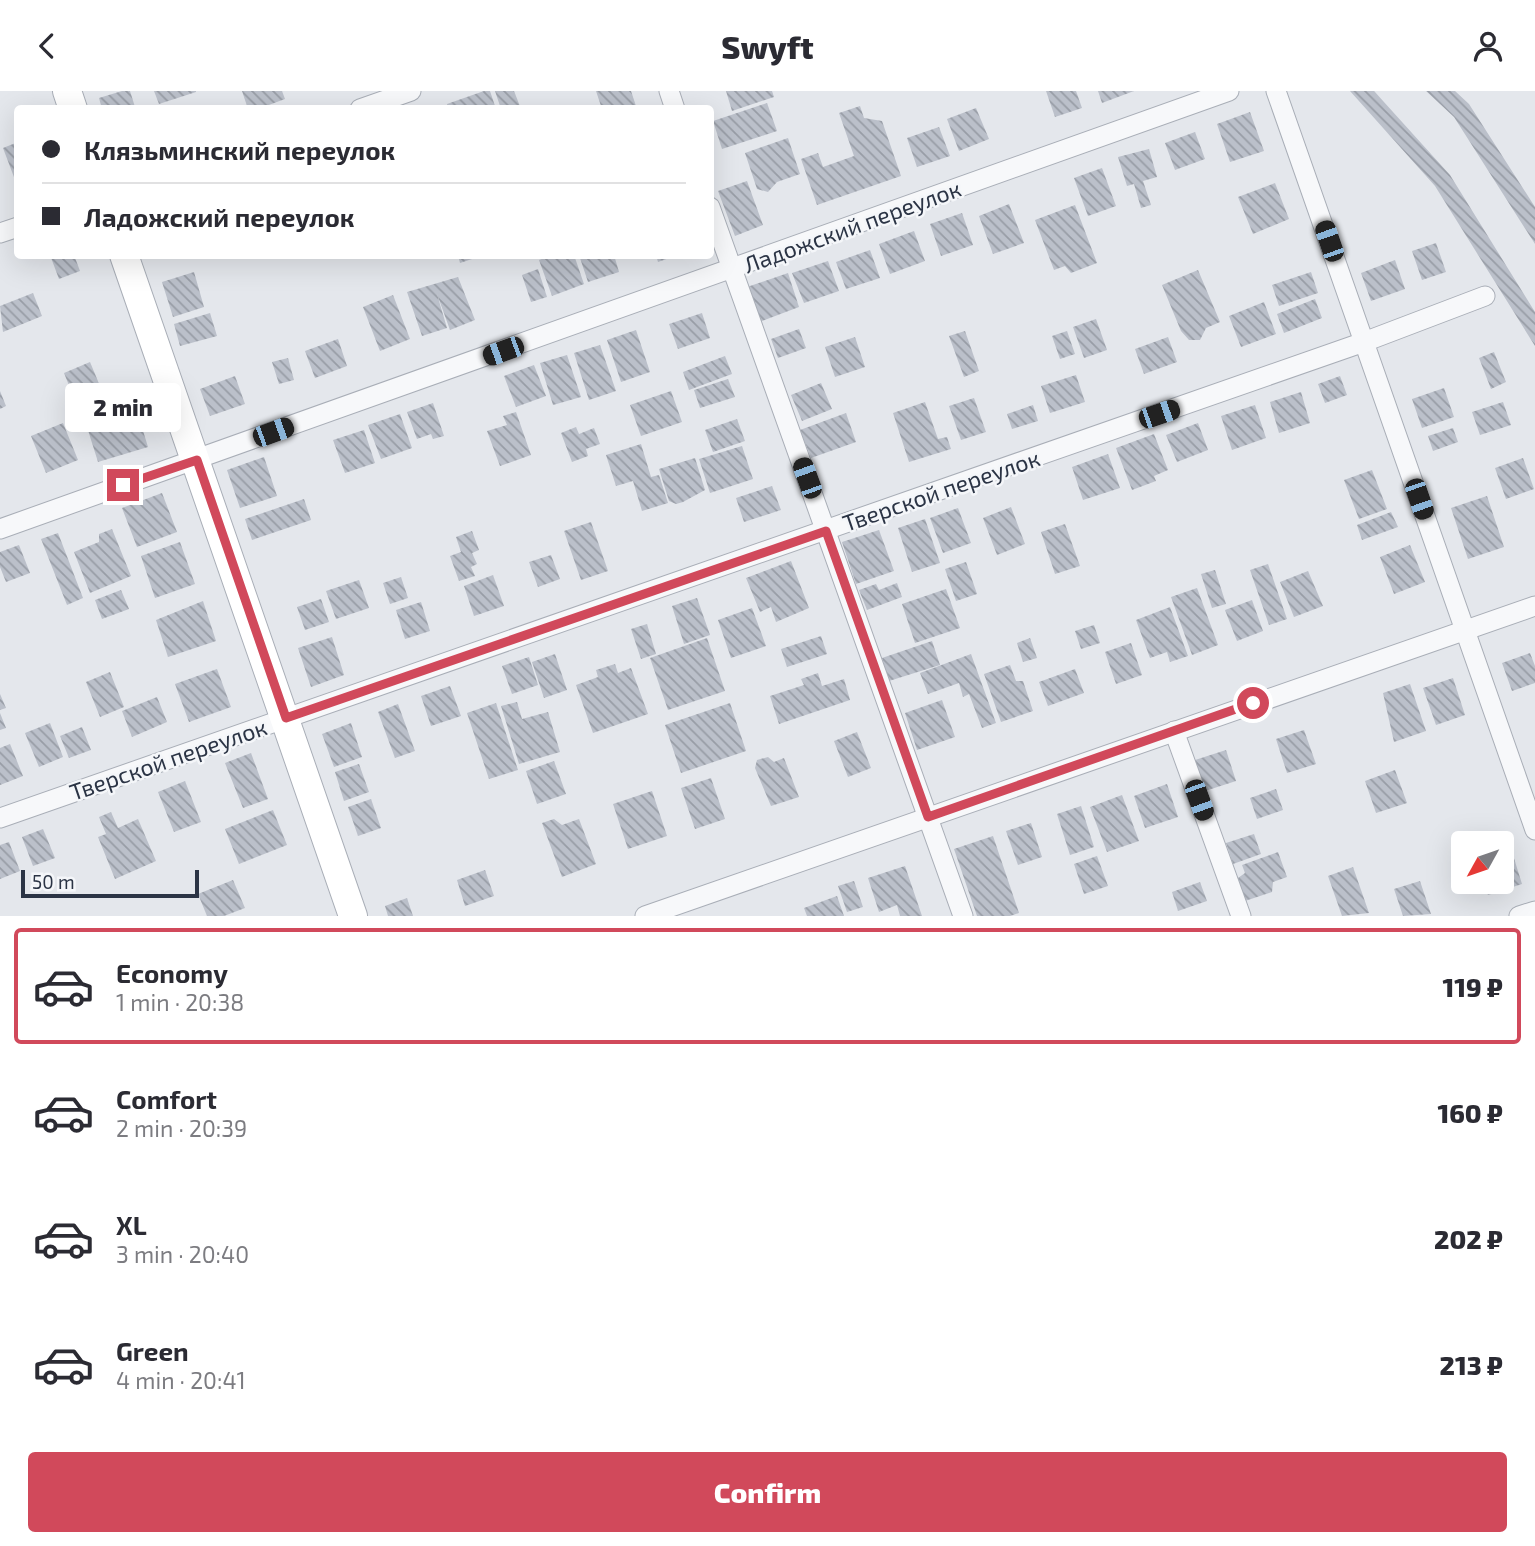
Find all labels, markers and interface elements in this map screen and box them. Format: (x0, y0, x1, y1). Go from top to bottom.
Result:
icon: back (28, 27, 66, 65)
text: Swyft (721, 27, 814, 65)
icon: person (1469, 27, 1507, 65)
text: Клязьминский переулок (84, 134, 395, 165)
street label: Ладожский переулок (740, 174, 965, 279)
text: Ладожский переулок (84, 201, 355, 232)
car (1313, 218, 1346, 264)
car (480, 334, 527, 368)
callout: 2 min (65, 383, 181, 433)
text: 2 min (93, 393, 153, 421)
car (1136, 397, 1183, 431)
car (250, 415, 297, 449)
street label: Тверской переулок (839, 443, 1044, 538)
car (790, 455, 825, 501)
route end (107, 469, 139, 501)
car (1403, 476, 1436, 522)
route start (1237, 687, 1269, 719)
street label: Тверской переулок (66, 712, 271, 807)
car (1182, 777, 1217, 823)
north arrow (1451, 831, 1514, 894)
map controls (1451, 831, 1514, 894)
scale bar (21, 867, 200, 899)
text: 50 m (32, 870, 75, 893)
icon: car (32, 955, 95, 1018)
text: Economy (116, 957, 228, 988)
text: 119 ₽ (1442, 971, 1503, 1002)
text: 1 min · 20:38 (116, 988, 244, 1016)
icon: car (32, 1081, 95, 1144)
text: Comfort (116, 1083, 217, 1114)
text: 160 ₽ (1437, 1097, 1503, 1128)
text: 2 min · 20:39 (116, 1114, 247, 1142)
icon: car (32, 1207, 95, 1270)
text: XL (116, 1209, 147, 1240)
text: 202 ₽ (1434, 1223, 1503, 1254)
text: 3 min · 20:40 (116, 1240, 249, 1268)
icon: car (32, 1333, 95, 1396)
text: Green (116, 1335, 189, 1366)
text: 213 ₽ (1440, 1349, 1503, 1380)
text: 4 min · 20:41 (116, 1366, 246, 1394)
button: Confirm (28, 1452, 1507, 1532)

